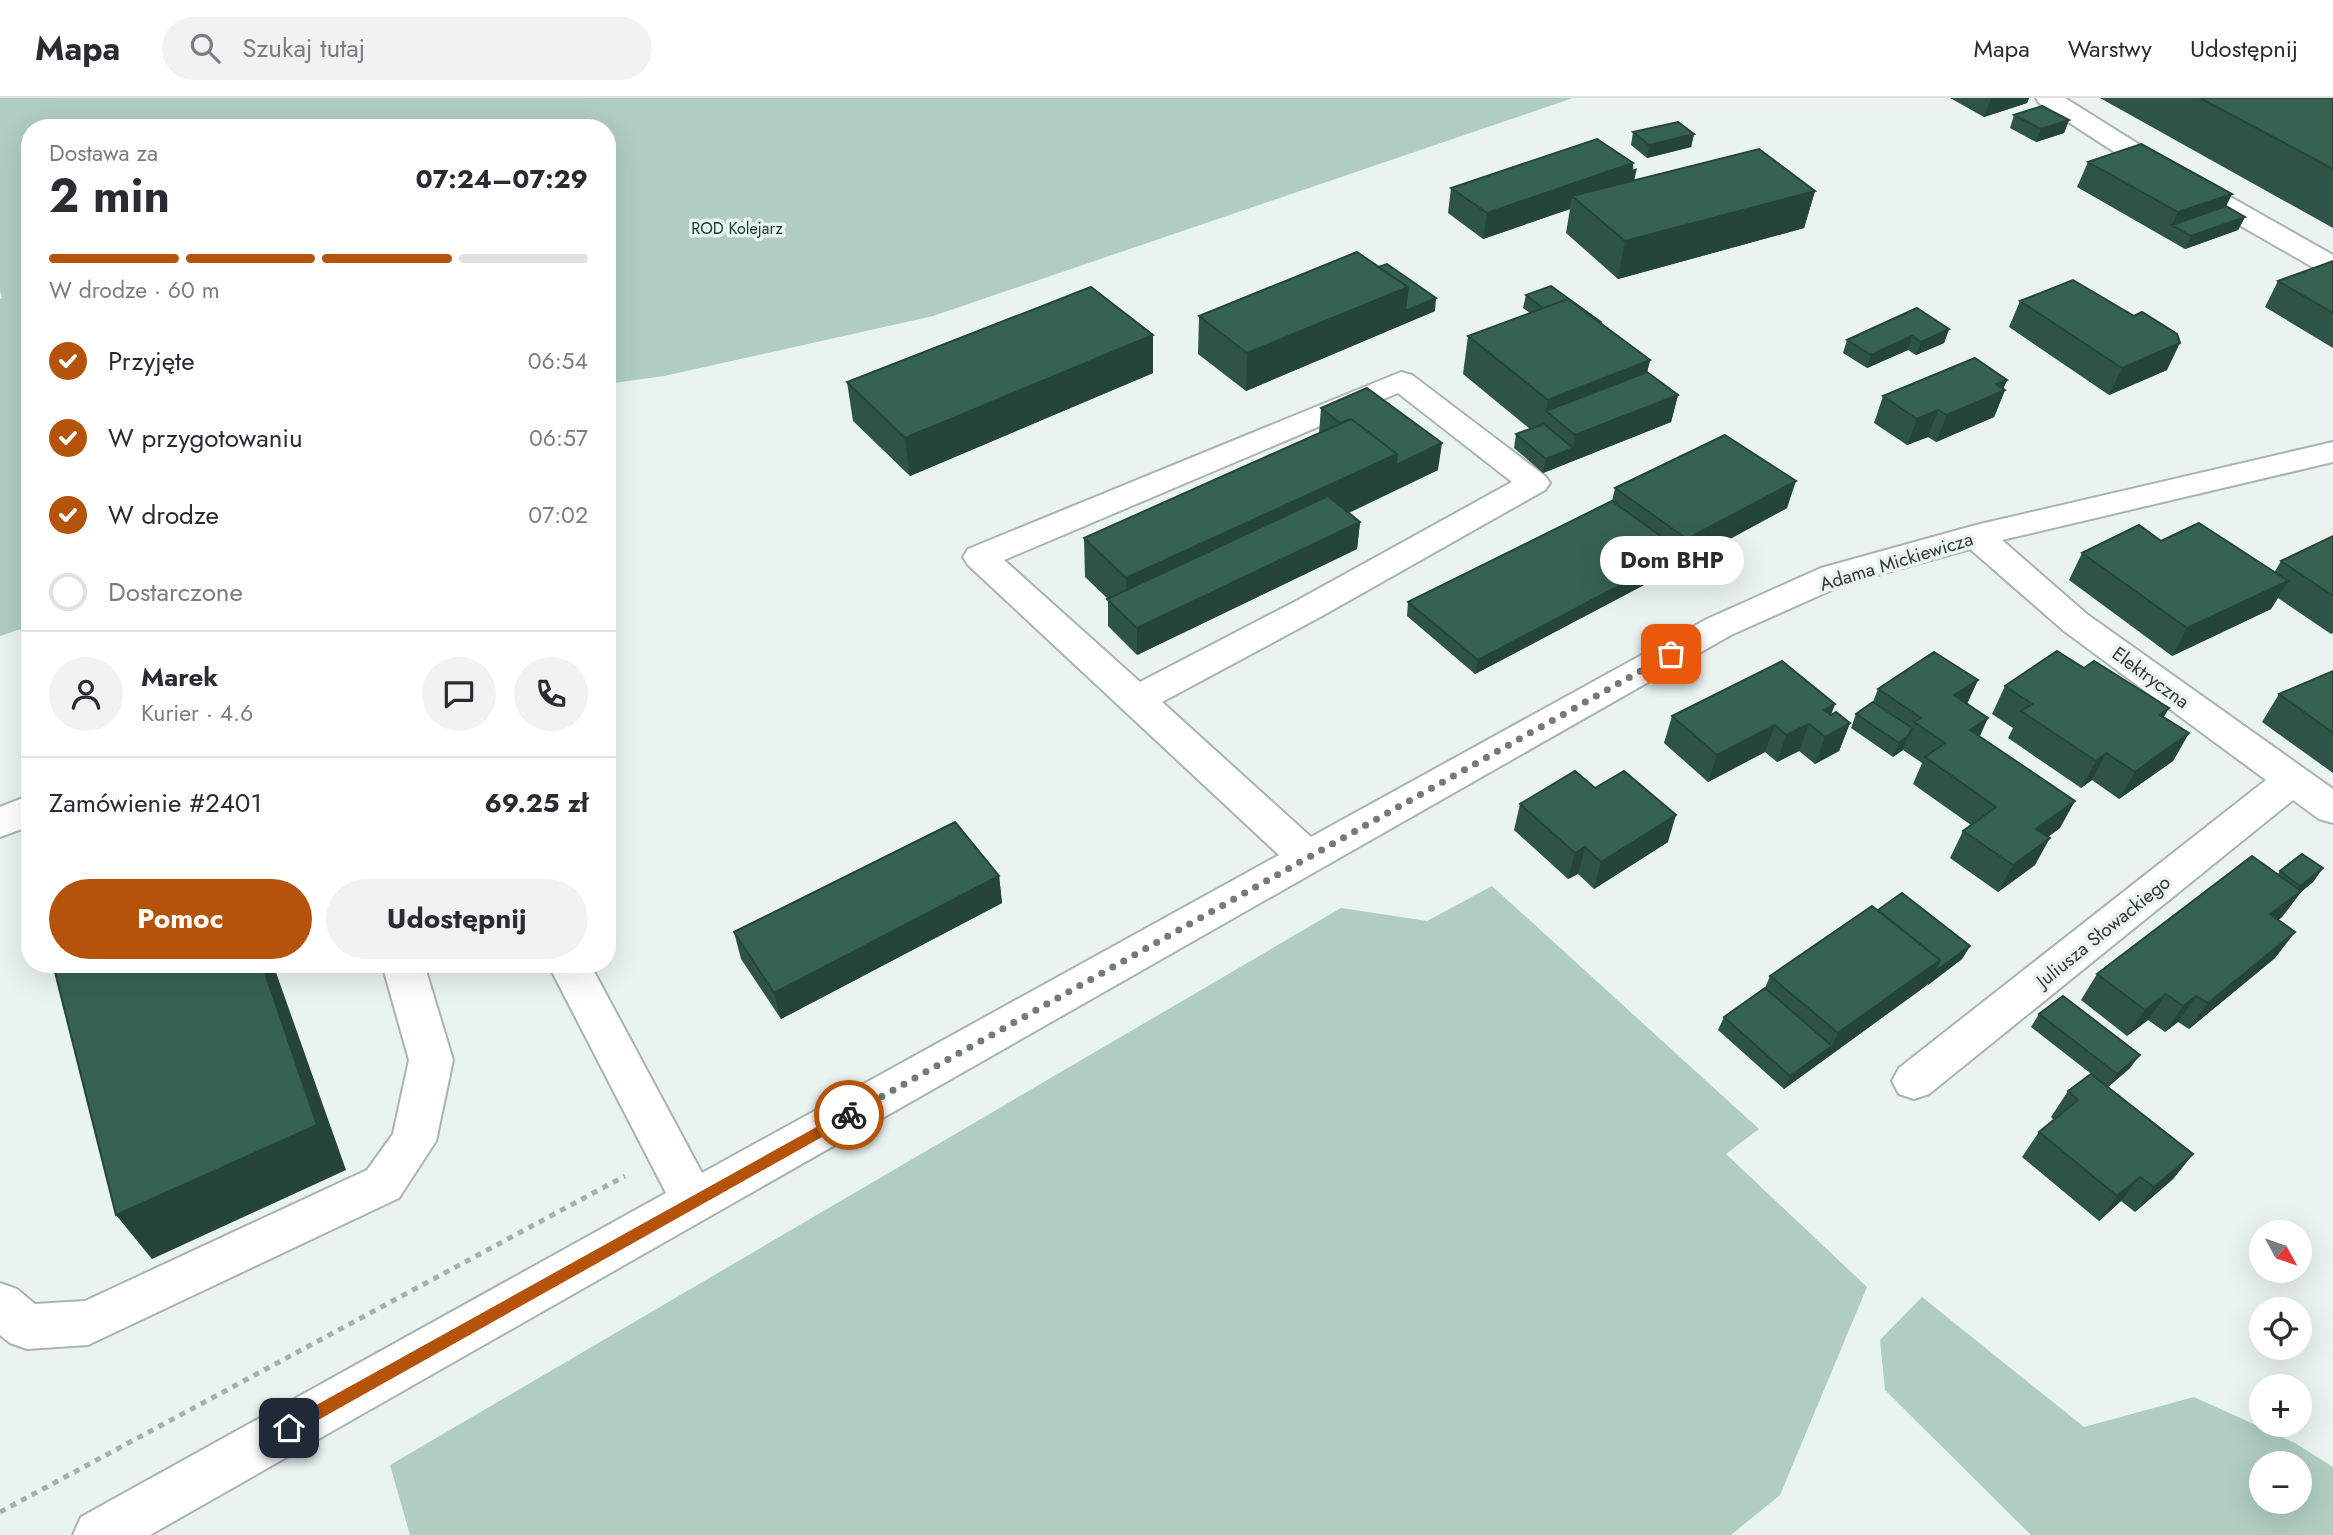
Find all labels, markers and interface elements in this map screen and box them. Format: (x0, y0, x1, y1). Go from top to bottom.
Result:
search box (162, 17, 652, 80)
text: Mapa (35, 25, 120, 72)
icon: search (186, 29, 224, 67)
text: Szukaj tutaj (242, 29, 365, 67)
text: Mapa (1973, 31, 2030, 66)
text: Warstwy (2068, 31, 2152, 66)
text: Udostępnij (2190, 31, 2298, 66)
text: Dostawa za (49, 136, 158, 170)
text: 07:24–07:29 (415, 160, 588, 198)
text: 2 min (49, 163, 170, 229)
park label: ROD Kolejarz (691, 217, 783, 240)
text: W drodze · 60 m (49, 273, 220, 307)
icon: check (49, 342, 87, 380)
text: Przyjęte (108, 342, 195, 380)
text: 06:54 (528, 344, 588, 378)
icon: check (49, 419, 87, 457)
text: W przygotowaniu (108, 419, 303, 457)
text: 06:57 (529, 421, 588, 455)
icon: check (49, 496, 87, 534)
text: W drodze (108, 496, 219, 534)
text: 07:02 (528, 498, 588, 532)
street label: Adama Mickiewicza (1816, 525, 1976, 598)
callout: Dom BHP (1599, 535, 1743, 584)
text: Dom BHP (1620, 543, 1724, 577)
text: Dostarczone (108, 573, 243, 611)
pin (1641, 624, 1701, 684)
icon: bag (1652, 635, 1690, 673)
street label: Elektryczna (2107, 640, 2195, 715)
button: person (49, 657, 123, 731)
button: chat (422, 657, 496, 731)
button: phone (514, 657, 588, 731)
text: Marek (141, 658, 218, 696)
text: Kurier · 4.6 (141, 696, 253, 730)
text: Zamówienie #2401 (49, 784, 262, 822)
text: 69.25 zł (484, 784, 588, 822)
street label: Juliusza Słowackiego (2028, 869, 2176, 996)
button: Pomoc (49, 879, 312, 959)
button: Udostępnij (326, 879, 588, 959)
courier (814, 1080, 884, 1150)
icon: bike (830, 1096, 868, 1134)
north arrow (2249, 1220, 2312, 1283)
map controls (2249, 1220, 2312, 1514)
button: locate (2249, 1297, 2312, 1360)
button: + (2249, 1374, 2312, 1437)
pin (259, 1398, 319, 1458)
icon: home (270, 1409, 308, 1447)
button: − (2249, 1451, 2312, 1514)

